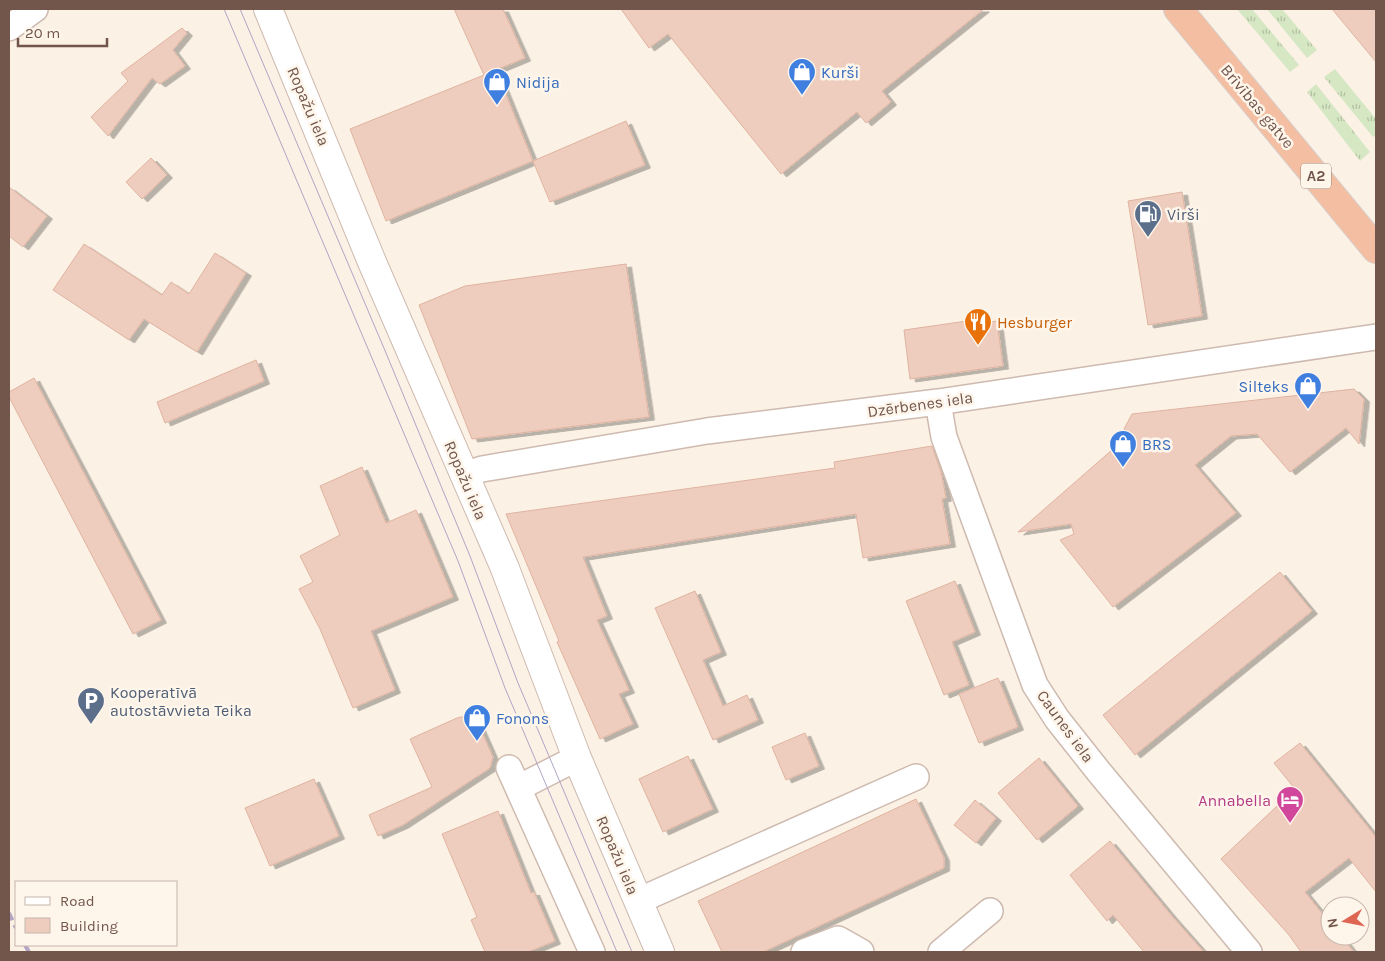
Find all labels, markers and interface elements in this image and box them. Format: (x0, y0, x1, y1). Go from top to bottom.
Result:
scale bar (18, 15, 106, 47)
text: 20 m (25, 24, 60, 42)
shop icon: Kurši (787, 57, 817, 96)
street label: Brīvības gatve (1217, 60, 1298, 152)
place label: Kurši (821, 63, 859, 82)
street label: Ropažu iela (283, 64, 334, 149)
shop icon: Nidija (482, 67, 512, 106)
place label: Nidija (516, 73, 560, 92)
road number: A2 (1301, 164, 1331, 188)
fuel station icon: Virši (1133, 199, 1163, 238)
place label: Virši (1167, 205, 1200, 224)
restaurant icon: Hesburger (963, 307, 993, 346)
place label: Hesburger (997, 313, 1072, 332)
shop icon: Silteks (1293, 371, 1323, 410)
place label: Silteks (1238, 377, 1289, 396)
street label: Dzērbenes iela (866, 388, 974, 421)
shop icon: BRS (1108, 429, 1138, 468)
place label: BRS (1142, 435, 1171, 454)
street label: Ropažu iela (440, 438, 491, 523)
place label: Kooperatīvā autostāvvieta Teika (110, 683, 252, 720)
parking icon: Kooperatīvā autostāvvieta Teika (76, 686, 106, 725)
street label: Caunes iela (1033, 686, 1098, 766)
shop icon: Fonons (462, 703, 492, 742)
place label: Fonons (496, 709, 549, 728)
hotel icon: Annabella (1275, 785, 1305, 824)
place label: Annabella (1198, 791, 1271, 810)
street label: Ropažu iela (592, 813, 643, 898)
legend (15, 881, 178, 946)
text: Road (60, 892, 95, 910)
north arrow (1320, 896, 1370, 946)
text: Building (60, 917, 118, 935)
text: N (1323, 917, 1342, 930)

